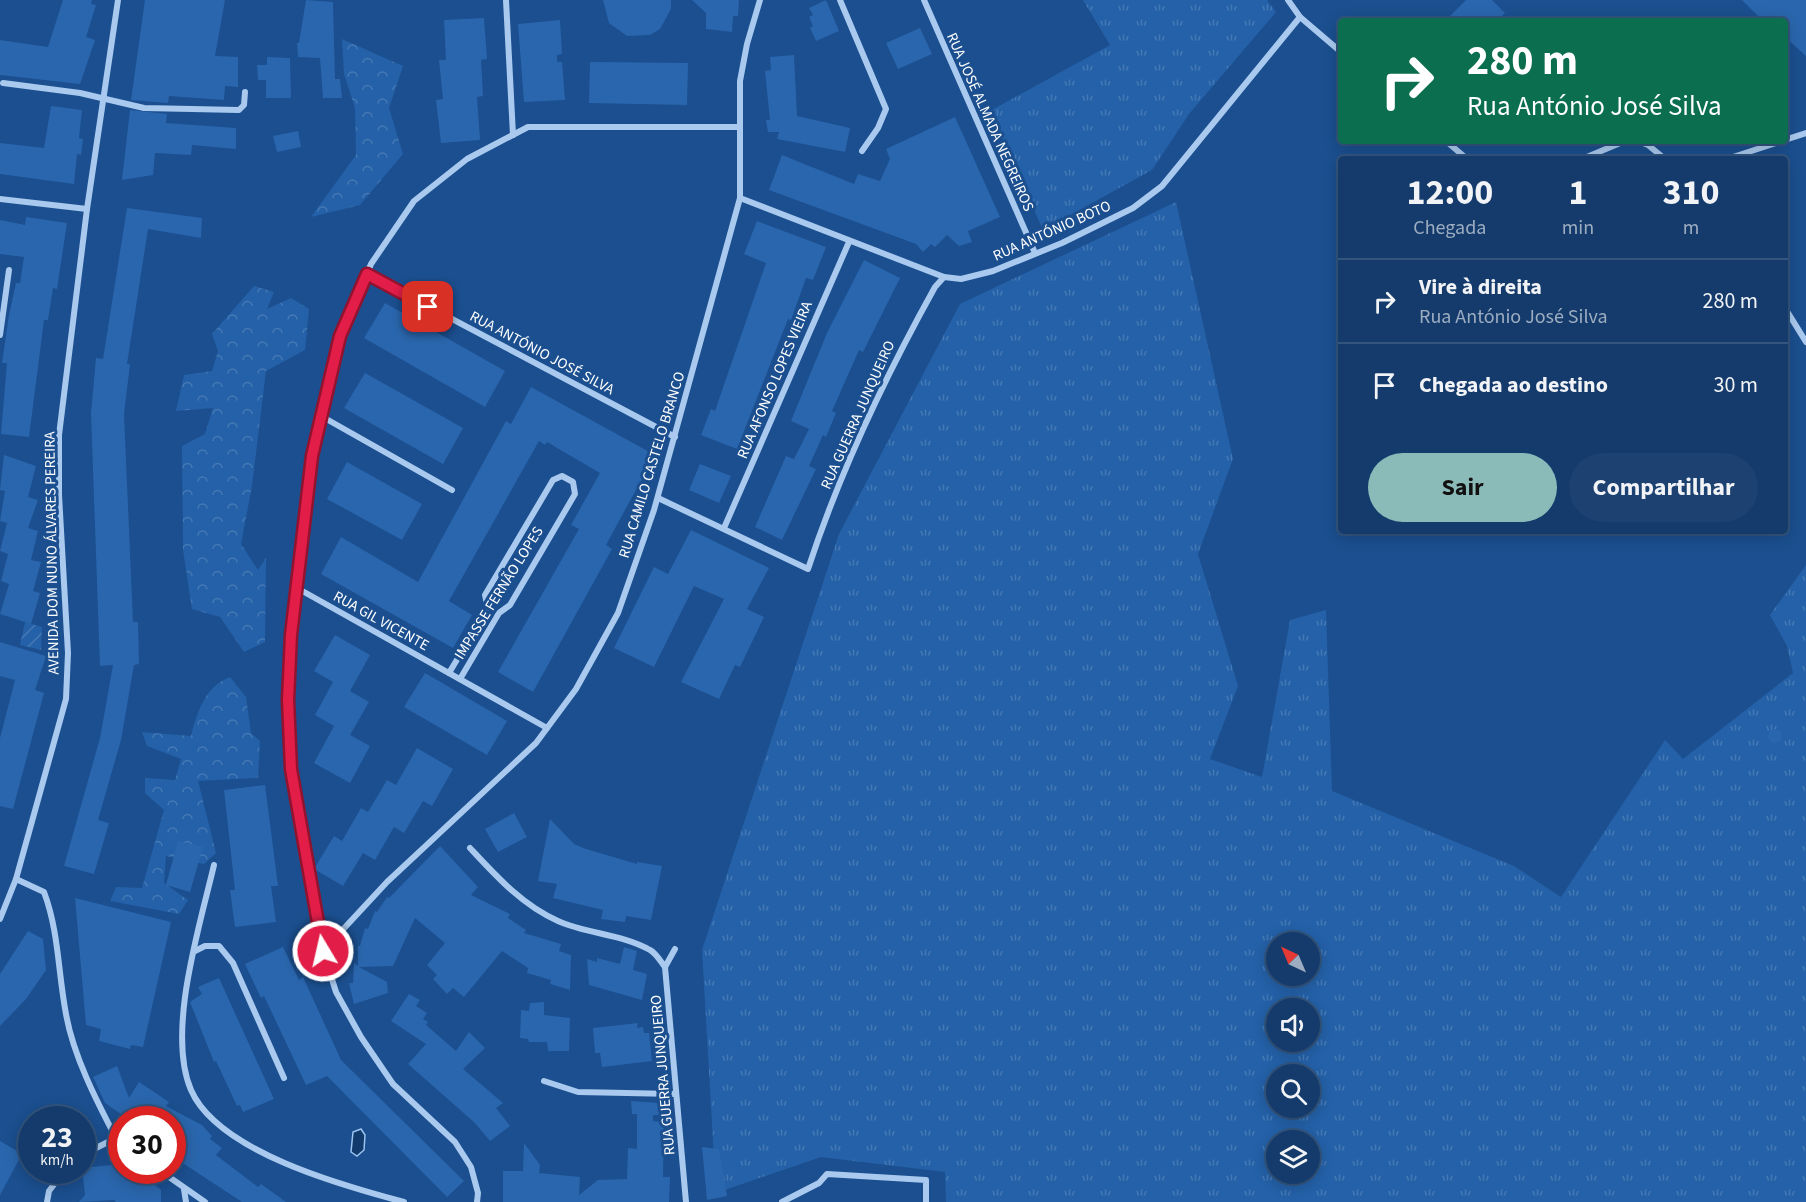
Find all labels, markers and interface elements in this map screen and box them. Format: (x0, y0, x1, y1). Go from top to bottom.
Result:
street label: RUA JOSÉ ALMADA NEGREIROS (941, 29, 1039, 215)
text: 280 m (1467, 31, 1578, 91)
icon: right (1368, 42, 1446, 120)
text: Rua António José Silva (1467, 87, 1722, 126)
text: 12:00 (1406, 167, 1493, 218)
text: 1 (1568, 167, 1587, 218)
text: 310 (1663, 167, 1720, 218)
street label: RUA ANTÓNIO BOTO (990, 196, 1114, 266)
text: Chegada (1413, 214, 1486, 242)
text: min (1562, 214, 1594, 242)
text: m (1683, 214, 1699, 242)
text: Vire à direita (1419, 271, 1542, 303)
pin (402, 281, 453, 332)
icon: right (1368, 285, 1401, 318)
text: 280 m (1703, 285, 1758, 317)
icon: arrive (411, 290, 444, 323)
street label: RUA AFONSO LOPES VIEIRA (732, 297, 818, 462)
text: Rua António José Silva (1419, 303, 1608, 331)
street label: RUA ANTÓNIO JOSÉ SILVA (466, 306, 619, 400)
street label: RUA GUERRA JUNQUEIRO (816, 337, 900, 493)
street label: RUA CAMILO CASTELO BRANCO (614, 369, 690, 561)
icon: arrive (1368, 369, 1401, 402)
text: Chegada ao destino (1419, 369, 1608, 401)
text: 30 m (1713, 369, 1758, 401)
street label: AVENIDA DOM NUNO ÁLVARES PEREIRA (39, 430, 65, 675)
button: Sair (1368, 453, 1557, 522)
button: Compartilhar (1569, 453, 1758, 522)
street label: IMPASSE FERNÃO LOPES (449, 522, 549, 664)
street label: RUA GIL VICENTE (329, 586, 433, 656)
position arrow (291, 919, 355, 983)
north arrow (1266, 932, 1320, 986)
map controls (1266, 932, 1320, 1184)
street label: RUA GUERRA JUNQUEIRO (646, 994, 680, 1156)
button: sound (1266, 998, 1320, 1052)
button: search (1266, 1064, 1320, 1118)
speed limit sign: 30 (108, 1106, 186, 1184)
text: 23 (41, 1116, 73, 1159)
button: layers (1266, 1130, 1320, 1184)
text: km/h (40, 1150, 74, 1171)

